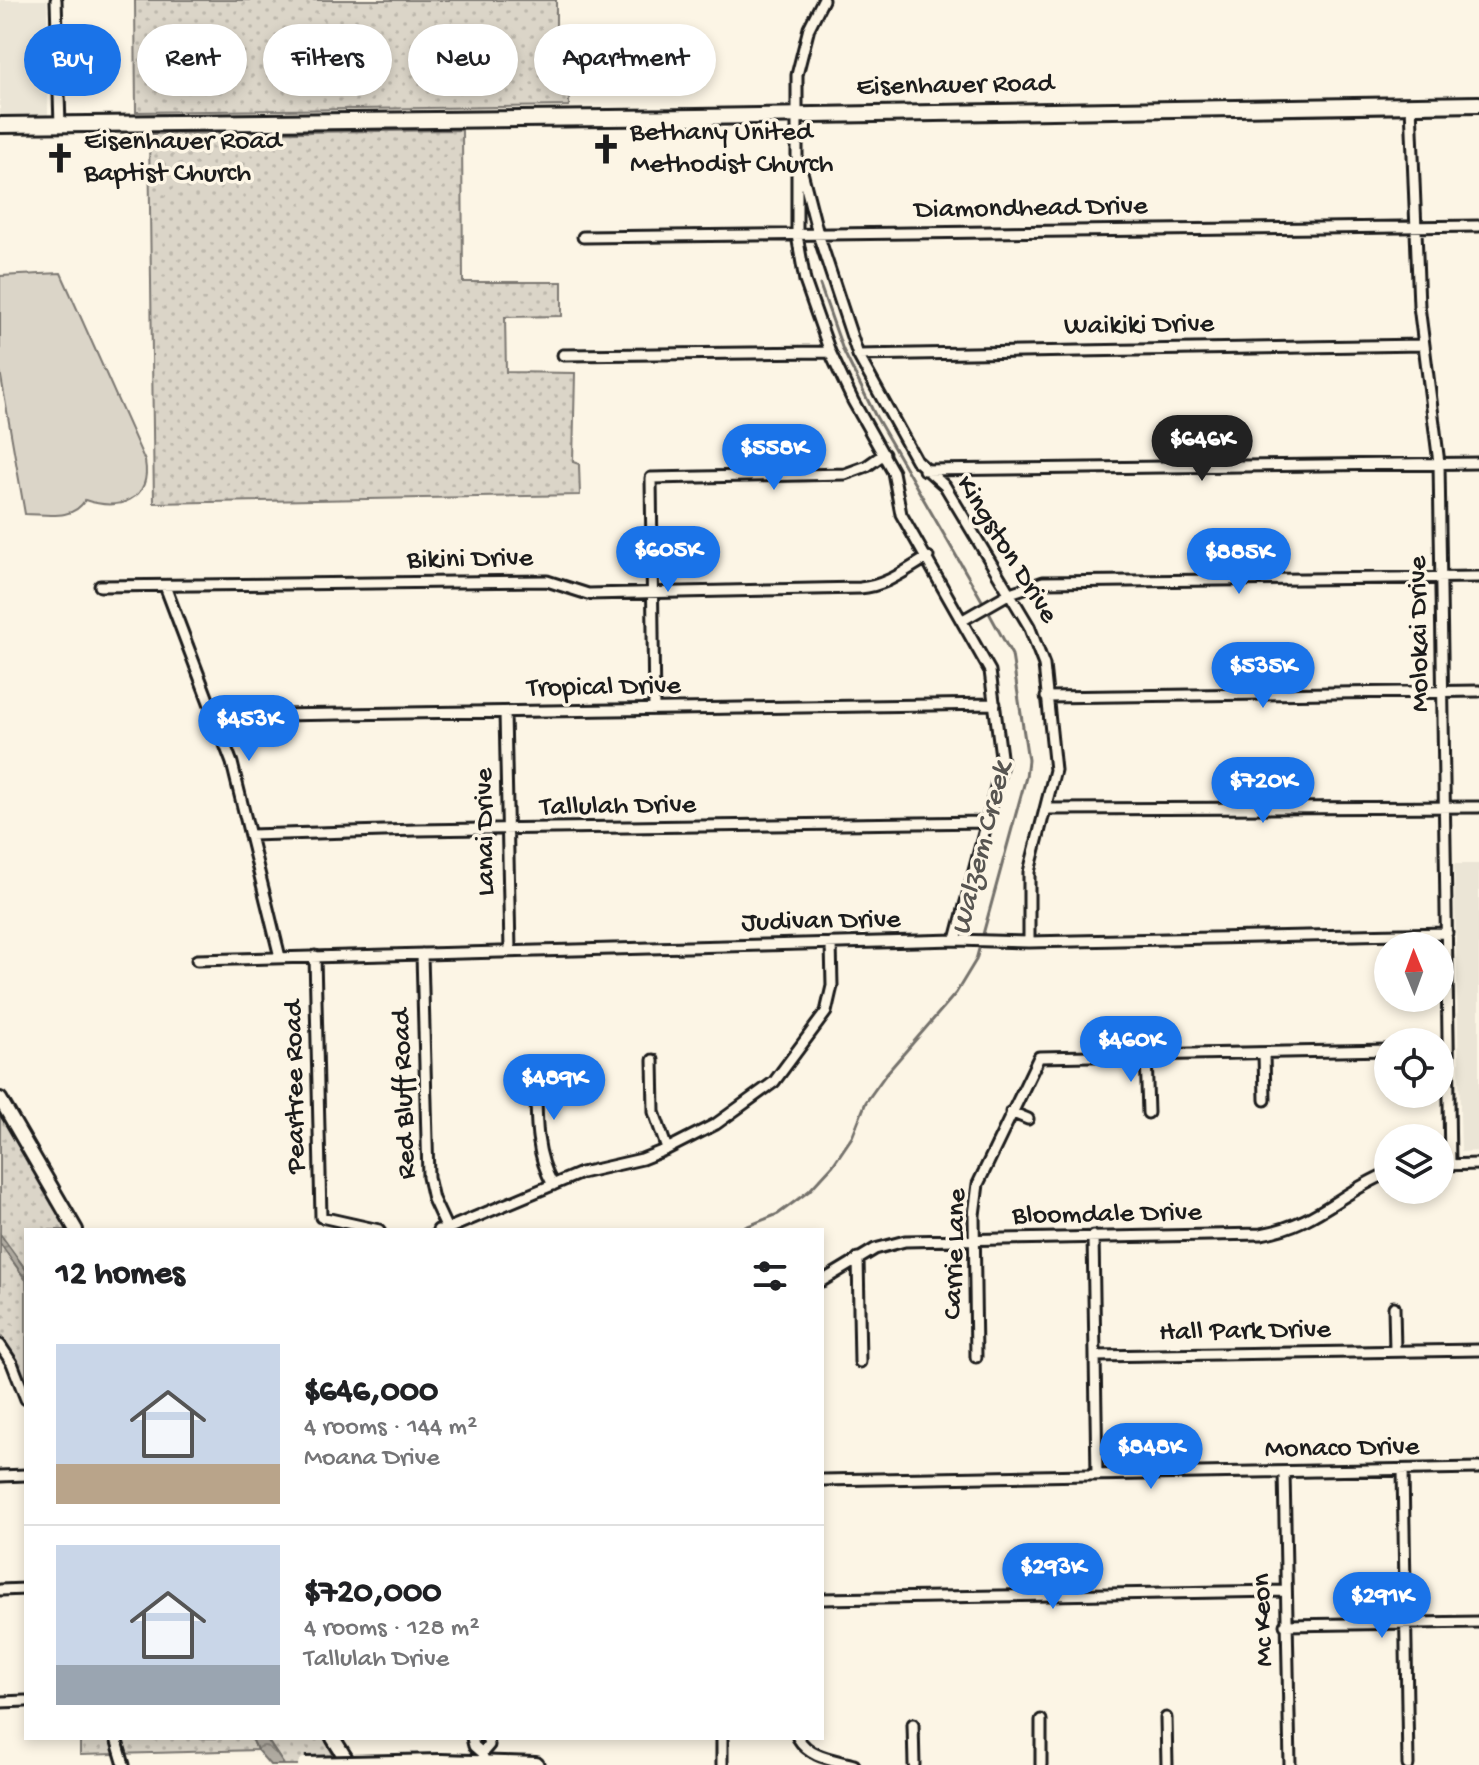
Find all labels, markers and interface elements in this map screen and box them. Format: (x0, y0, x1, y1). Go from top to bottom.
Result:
chip: Buy (24, 24, 121, 96)
chip: Rent (137, 24, 247, 96)
chip: Filters (263, 24, 392, 96)
chip: New (408, 24, 518, 96)
chip: Apartment (534, 24, 716, 96)
street label: Eisenhauer Road (856, 68, 1057, 104)
place label: Bethany United Methodist Church (629, 117, 834, 182)
place label: Eisenhauer Road Baptist Church (83, 126, 284, 191)
church icon: Bethany United Methodist Church (589, 132, 623, 166)
church icon: Eisenhauer Road Baptist Church (43, 141, 77, 175)
street label: Diamondhead Drive (912, 190, 1148, 228)
street label: Waikiki Drive (1064, 308, 1215, 344)
pin: $646K (1146, 415, 1258, 483)
pin: $558K (718, 424, 830, 492)
text: $646K (1170, 425, 1234, 456)
text: $558K (740, 434, 808, 465)
street label: Kingston Drive (948, 470, 1065, 630)
pin: $605K (612, 526, 724, 594)
pin: $885K (1183, 528, 1295, 596)
text: $605K (634, 536, 702, 567)
text: $885K (1205, 538, 1273, 569)
street label: Bikini Drive (406, 542, 534, 578)
street label: Molokai Drive (1402, 555, 1438, 712)
pin: $535K (1207, 642, 1319, 710)
text: $535K (1230, 652, 1296, 683)
street label: Tropical Drive (525, 670, 682, 706)
pin: $453K (193, 695, 305, 763)
text: $453K (216, 705, 282, 736)
water label: Walzem Creek (945, 756, 1022, 939)
pin: $720K (1207, 757, 1319, 825)
street label: Lanai Drive (468, 767, 504, 896)
text: $720K (1229, 767, 1297, 798)
street label: Tallulah Drive (538, 789, 697, 825)
street label: Judivan Drive (741, 904, 901, 940)
north arrow (1374, 932, 1454, 1012)
map controls (1374, 932, 1454, 1204)
street label: Peartree Road (278, 997, 314, 1175)
street label: Red Bluff Road (385, 1006, 424, 1180)
pin: $460K (1075, 1016, 1187, 1084)
text: $460K (1098, 1026, 1164, 1057)
button: locate (1374, 1028, 1454, 1108)
pin: $489K (498, 1054, 610, 1122)
text: $489K (521, 1064, 587, 1095)
button: layers (1374, 1124, 1454, 1204)
street label: Carrie Lane (937, 1187, 975, 1320)
street label: Bloomdale Drive (1011, 1197, 1203, 1233)
icon: filters (748, 1254, 792, 1298)
text: 12 homes (56, 1256, 185, 1296)
street label: Hall Park Drive (1159, 1314, 1332, 1350)
text: $646,000 (304, 1373, 438, 1413)
icon: home (120, 1376, 216, 1472)
text: 4 rooms · 144 m² (304, 1413, 477, 1444)
pin: $848K (1095, 1423, 1207, 1491)
street label: Monaco Drive (1264, 1431, 1420, 1467)
text: $848K (1118, 1433, 1184, 1464)
text: Moana Drive (304, 1444, 440, 1475)
pin: $293K (997, 1543, 1109, 1611)
text: $293K (1020, 1553, 1086, 1584)
street label: Mc Keon (1246, 1572, 1282, 1667)
pin: $291K (1326, 1572, 1438, 1640)
text: $720,000 (304, 1574, 442, 1614)
icon: home (120, 1577, 216, 1673)
text: $291K (1351, 1582, 1413, 1613)
text: 4 rooms · 128 m² (304, 1614, 480, 1645)
text: Tallulah Drive (304, 1645, 449, 1676)

